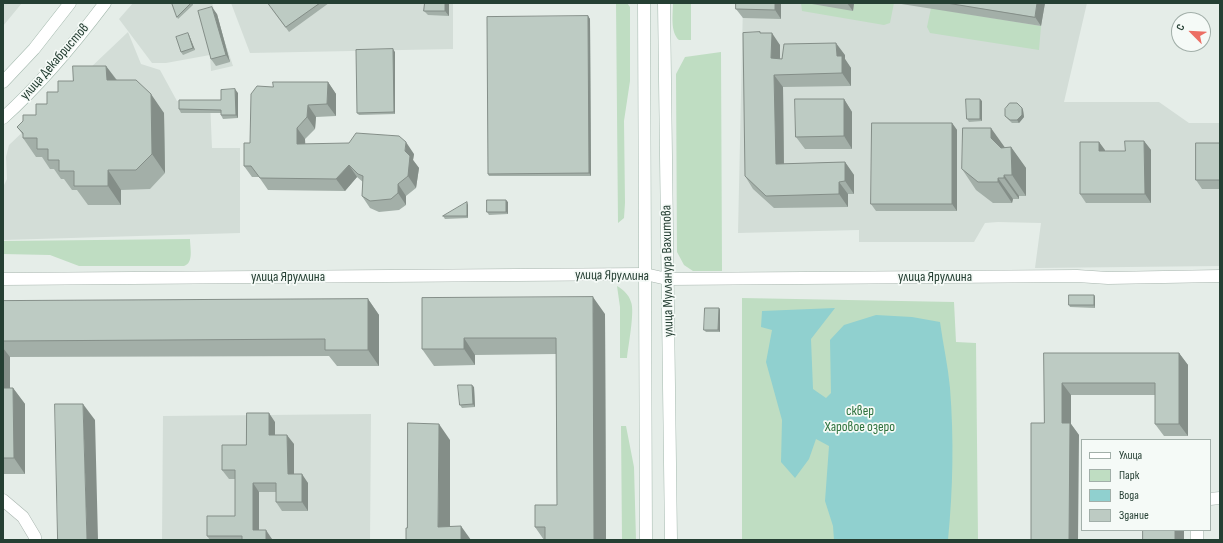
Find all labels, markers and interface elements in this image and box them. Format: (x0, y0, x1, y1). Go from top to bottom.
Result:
north arrow (1171, 12, 1211, 52)
street label: улица Декабристов (17, 20, 93, 104)
text: С (1173, 22, 1188, 33)
street label: улица Мулланура Вахитова (658, 205, 678, 337)
street label: улица Яруллина (575, 267, 649, 285)
street label: улица Яруллина (251, 269, 325, 285)
street label: улица Яруллина (898, 269, 972, 285)
park label: сквер Харовое озеро (825, 403, 895, 436)
legend (1081, 439, 1211, 531)
text: Улица (1119, 448, 1142, 463)
text: Парк (1119, 468, 1139, 483)
text: Вода (1119, 488, 1139, 503)
text: Здание (1119, 508, 1149, 523)

